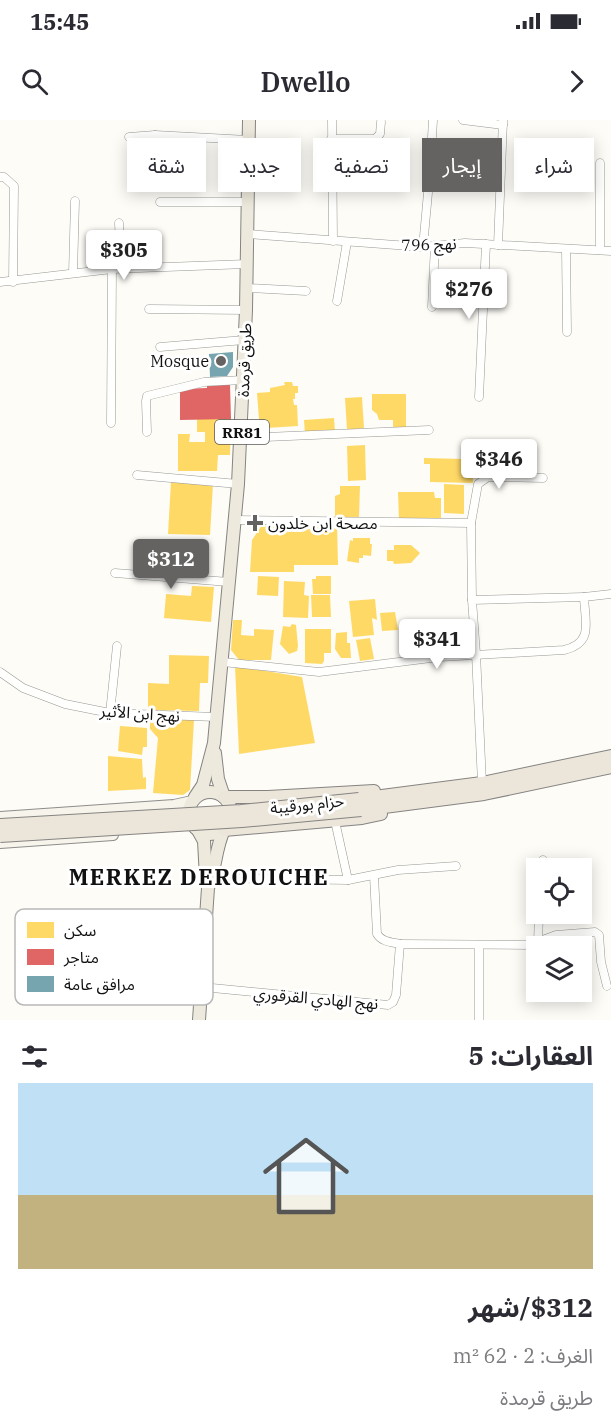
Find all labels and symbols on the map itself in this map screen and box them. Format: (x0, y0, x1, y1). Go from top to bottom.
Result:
pin: $305 (88, 230, 160, 281)
street label: نهج 796 (401, 233, 457, 258)
pin: $276 (433, 269, 505, 320)
street label: طريق قرمدة (233, 322, 256, 398)
place label: Mosque (150, 351, 209, 371)
marker: Mosque (214, 354, 228, 368)
road number: RR81 (215, 420, 269, 444)
pin: $346 (463, 439, 535, 490)
place label: مصحة ابن خلدون (268, 513, 378, 533)
marker: مصحة ابن خلدون (246, 514, 264, 532)
pin: $312 (135, 539, 207, 590)
pin: $341 (401, 619, 473, 670)
street label: نهج ابن الأثير (98, 700, 181, 729)
street label: حزام بورقيبة (269, 790, 345, 821)
district label: MERKEZ DEROUICHE (69, 862, 329, 891)
legend (15, 909, 213, 1005)
text: سكن (64, 920, 96, 940)
text: متاجر (63, 947, 99, 967)
text: مرافق عامة (64, 974, 135, 995)
street label: نهج الهادي القرقوري (252, 983, 379, 1016)

